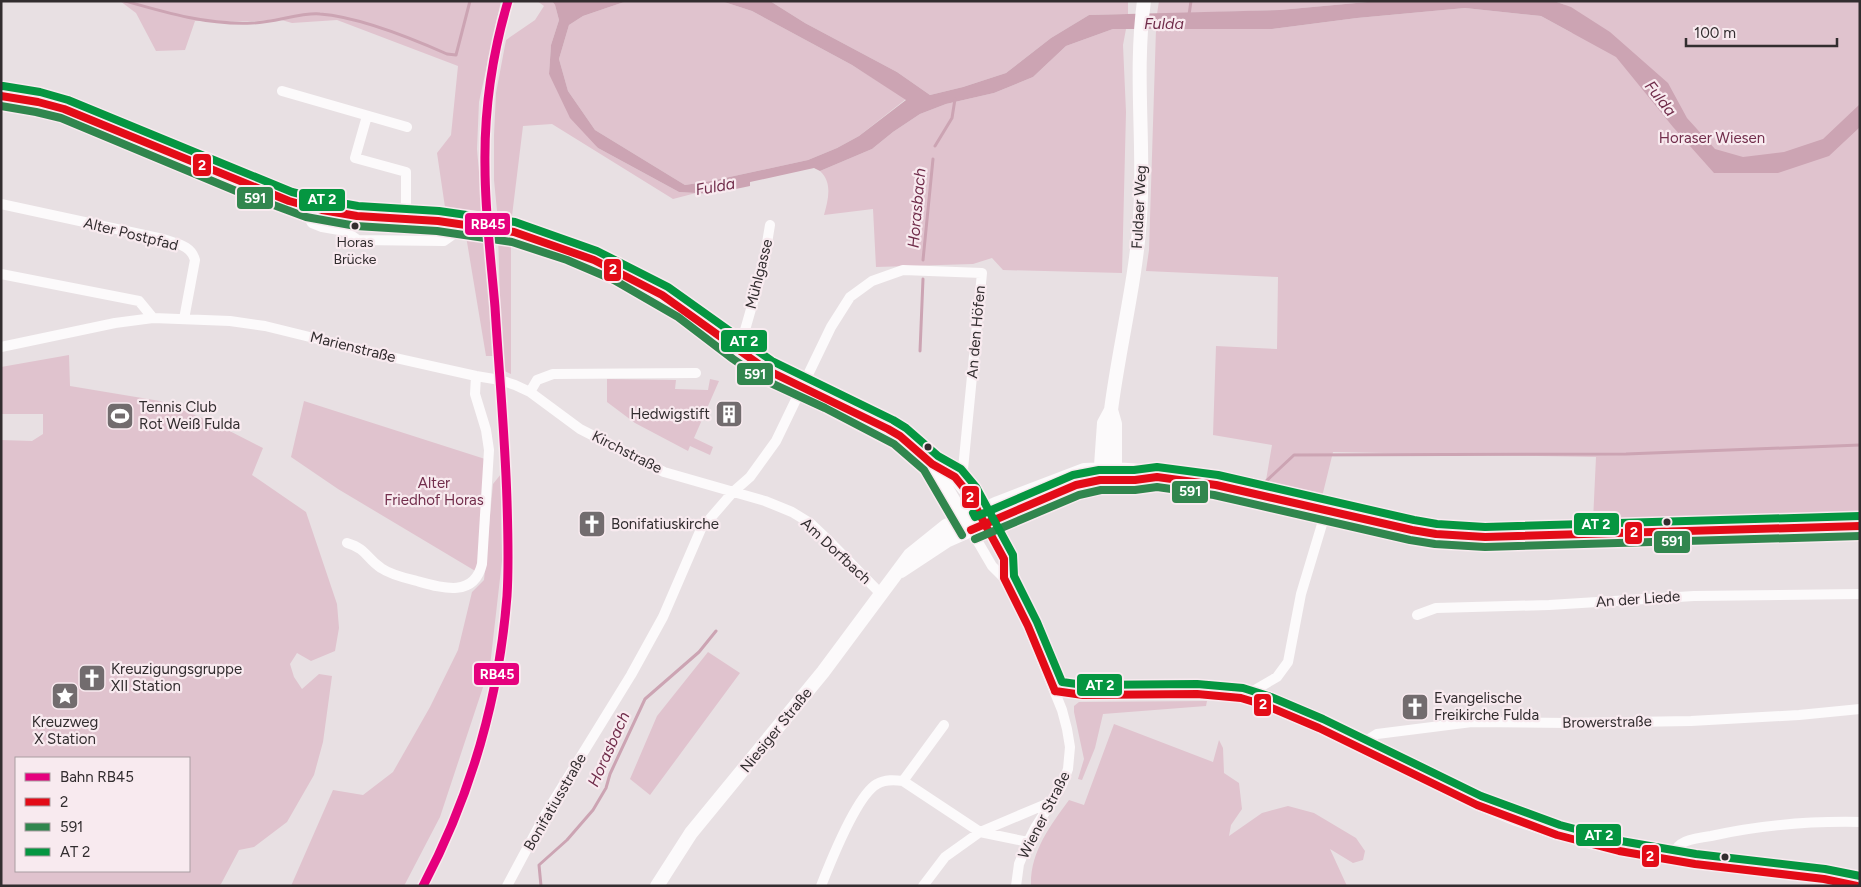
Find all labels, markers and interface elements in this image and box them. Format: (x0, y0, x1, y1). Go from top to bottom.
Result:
water label: Fulda (1144, 14, 1184, 33)
scale bar (1686, 15, 1837, 47)
text: 100 m (1694, 24, 1736, 42)
water label: Fulda (1641, 77, 1680, 120)
park label: Horaser Wiesen (1659, 129, 1765, 147)
line badge: 2 (192, 153, 212, 177)
text: 2 (198, 157, 206, 174)
street label: Fuldaer Weg (1128, 165, 1150, 249)
water label: Horasbach (904, 167, 929, 249)
water label: Fulda (694, 174, 736, 199)
line badge: 591 (236, 186, 274, 210)
line badge: AT 2 (298, 188, 346, 212)
text: 591 (244, 190, 266, 207)
text: AT 2 (308, 191, 336, 208)
line badge: RB45 (464, 212, 511, 236)
street label: Alter Postpfad (82, 214, 180, 254)
text: RB45 (471, 216, 505, 233)
marker: Horas Brücke (350, 221, 360, 231)
place label: Horas Brücke (334, 234, 377, 268)
street label: Mühlgasse (742, 237, 776, 311)
line badge: 2 (603, 258, 622, 282)
text: 2 (609, 261, 617, 278)
street label: An den Höfen (963, 285, 989, 379)
street label: Marienstraße (308, 328, 398, 366)
line badge: AT 2 (720, 329, 768, 353)
text: AT 2 (730, 333, 758, 350)
line badge: 591 (736, 362, 774, 386)
text: 591 (744, 366, 766, 383)
place label: Tennis Club Rot Weiß Fulda (139, 398, 240, 433)
building icon: Hedwigstift (714, 399, 744, 429)
sports icon: Tennis Club Rot Weiß Fulda (105, 401, 135, 431)
place label: Hedwigstift (630, 405, 710, 423)
street label: Kirchstraße (589, 427, 665, 477)
unlabelled marker (923, 442, 933, 452)
park label: Alter Friedhof Horas (384, 474, 484, 509)
line badge: 591 (1171, 480, 1209, 504)
text: 591 (1179, 483, 1201, 500)
line badge: 2 (961, 485, 980, 509)
text: 2 (966, 489, 974, 506)
church icon: Bonifatiuskirche (577, 509, 607, 539)
line badge: AT 2 (1573, 512, 1620, 536)
street label: Am Dorfbach (797, 514, 875, 588)
place label: Bonifatiuskirche (611, 515, 719, 533)
text: AT 2 (1582, 516, 1610, 533)
unlabelled marker (1662, 517, 1672, 527)
line badge: 2 (1624, 521, 1643, 545)
text: 2 (1630, 524, 1638, 541)
line badge: 591 (1653, 530, 1691, 554)
text: 591 (1661, 533, 1683, 550)
street label: An der Liede (1595, 587, 1681, 611)
place label: Kreuzigungsgruppe XII Station (111, 660, 242, 695)
line badge: RB45 (473, 662, 520, 686)
church icon: Kreuzigungsgruppe XII Station (77, 663, 107, 693)
text: RB45 (480, 666, 514, 683)
line badge: AT 2 (1076, 673, 1123, 697)
text: AT 2 (1086, 677, 1114, 694)
place icon: Kreuzweg X Station (50, 681, 80, 711)
street label: Niesiger Straße (736, 684, 816, 776)
place label: Evangelische Freikirche Fulda (1434, 689, 1539, 724)
church icon: Evangelische Freikirche Fulda (1400, 692, 1430, 722)
line badge: 2 (1253, 693, 1272, 717)
text: 2 (1259, 696, 1267, 713)
water label: Horasbach (583, 709, 633, 790)
street label: Browerstraße (1562, 712, 1652, 732)
place label: Kreuzweg X Station (32, 713, 98, 748)
street label: Bonifatiusstraße (520, 750, 590, 854)
legend (15, 757, 190, 872)
text: Bahn RB45 (60, 768, 134, 786)
street label: Wiener Straße (1014, 768, 1074, 862)
text: 2 (60, 793, 68, 811)
text: 591 (60, 818, 83, 836)
line badge: AT 2 (1575, 823, 1622, 847)
text: AT 2 (1585, 827, 1613, 844)
text: AT 2 (60, 843, 90, 861)
line badge: 2 (1641, 844, 1660, 868)
text: 2 (1646, 848, 1654, 865)
unlabelled marker (1720, 852, 1730, 862)

